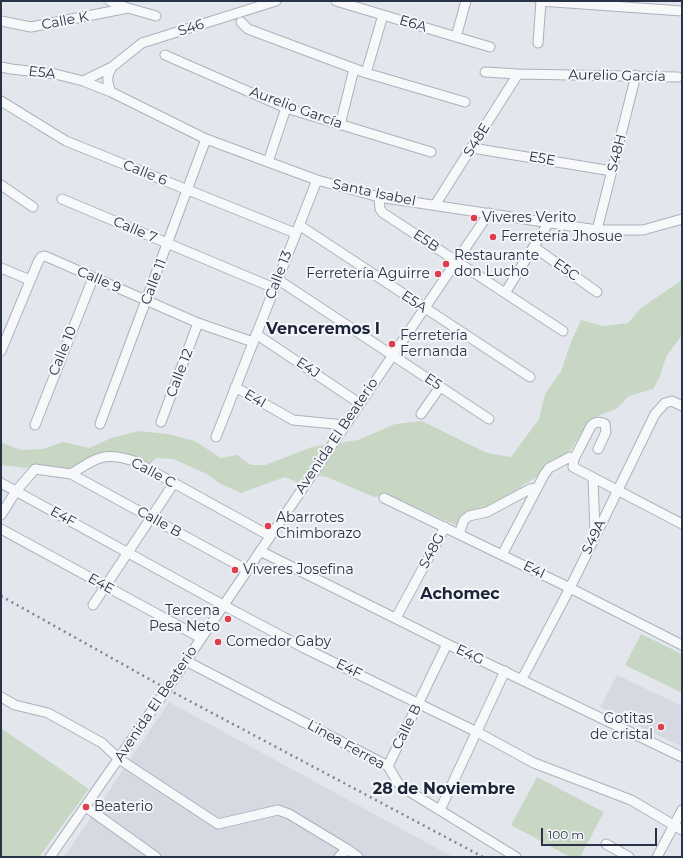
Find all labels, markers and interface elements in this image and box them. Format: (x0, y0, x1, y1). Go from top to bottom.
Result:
street label: Calle K (40, 8, 90, 34)
street label: E6A (397, 12, 429, 36)
street label: S46 (176, 16, 206, 40)
street label: E5A (27, 63, 57, 83)
street label: Aurelio García (568, 67, 666, 85)
street label: Aurelio García (247, 83, 345, 133)
street label: S48E (460, 120, 494, 160)
street label: S48H (604, 132, 630, 174)
street label: E5E (527, 148, 557, 170)
street label: Calle 6 (120, 157, 170, 189)
street label: Santa Isabel (331, 176, 417, 210)
place label: Viveres Verito (482, 210, 576, 226)
street label: Calle 7 (111, 213, 159, 247)
marker: Viveres Verito (469, 213, 479, 223)
street label: E5B (410, 226, 442, 256)
place label: Ferretería Jhosue (501, 229, 622, 245)
marker: Ferretería Jhosue (488, 232, 498, 242)
street label: Calle 13 (262, 248, 296, 302)
place label: Restaurante don Lucho (454, 248, 539, 280)
street label: E5C (550, 255, 582, 285)
street label: Calle 11 (138, 257, 170, 307)
marker: Restaurante don Lucho (441, 259, 451, 269)
street label: Calle 9 (74, 263, 124, 297)
place label: Ferretería Aguirre (306, 266, 430, 282)
marker: Ferretería Aguirre (433, 269, 443, 279)
street label: E5A (398, 287, 430, 317)
district label: Venceremos I (266, 319, 380, 339)
street label: Calle 10 (45, 324, 81, 378)
place label: Ferretería Fernanda (400, 328, 468, 360)
marker: Ferretería Fernanda (387, 339, 397, 349)
street label: Calle 12 (163, 346, 197, 400)
street label: E4J (293, 354, 323, 382)
street label: E5 (421, 370, 445, 394)
street label: Avenida El Beaterio (292, 375, 382, 497)
street label: E4I (241, 386, 269, 412)
street label: Calle C (128, 454, 178, 492)
street label: E4F (47, 503, 79, 531)
street label: Calle B (134, 503, 184, 541)
place label: Abarrotes Chimborazo (276, 510, 361, 542)
street label: S49A (578, 517, 610, 557)
marker: Abarrotes Chimborazo (263, 521, 273, 531)
street label: S48G (416, 530, 448, 572)
street label: E4I (520, 558, 548, 582)
place label: Viveres Josefina (243, 562, 354, 578)
marker: Viveres Josefina (230, 565, 240, 575)
street label: E4E (85, 570, 117, 598)
district label: Achomec (420, 584, 500, 604)
place label: Tercena Pesa Neto (149, 603, 220, 636)
marker: Tercena Pesa Neto (223, 614, 233, 624)
place label: Comedor Gaby (226, 634, 331, 650)
marker: Comedor Gaby (213, 637, 223, 647)
street label: E4G (453, 641, 487, 669)
street label: Avenida El Beaterio (111, 643, 201, 765)
street label: E4F (333, 656, 365, 682)
street label: Calle B (389, 702, 425, 752)
place label: Gotitas de cristal (590, 711, 653, 744)
street label: Linea Ferrea (304, 717, 388, 773)
marker: Gotitas de cristal (656, 722, 666, 732)
district label: 28 de Noviembre (373, 779, 515, 799)
place label: Beaterio (94, 799, 153, 815)
marker: Beaterio (81, 802, 91, 812)
scale bar (543, 820, 659, 846)
text: 100 m (548, 827, 584, 842)

